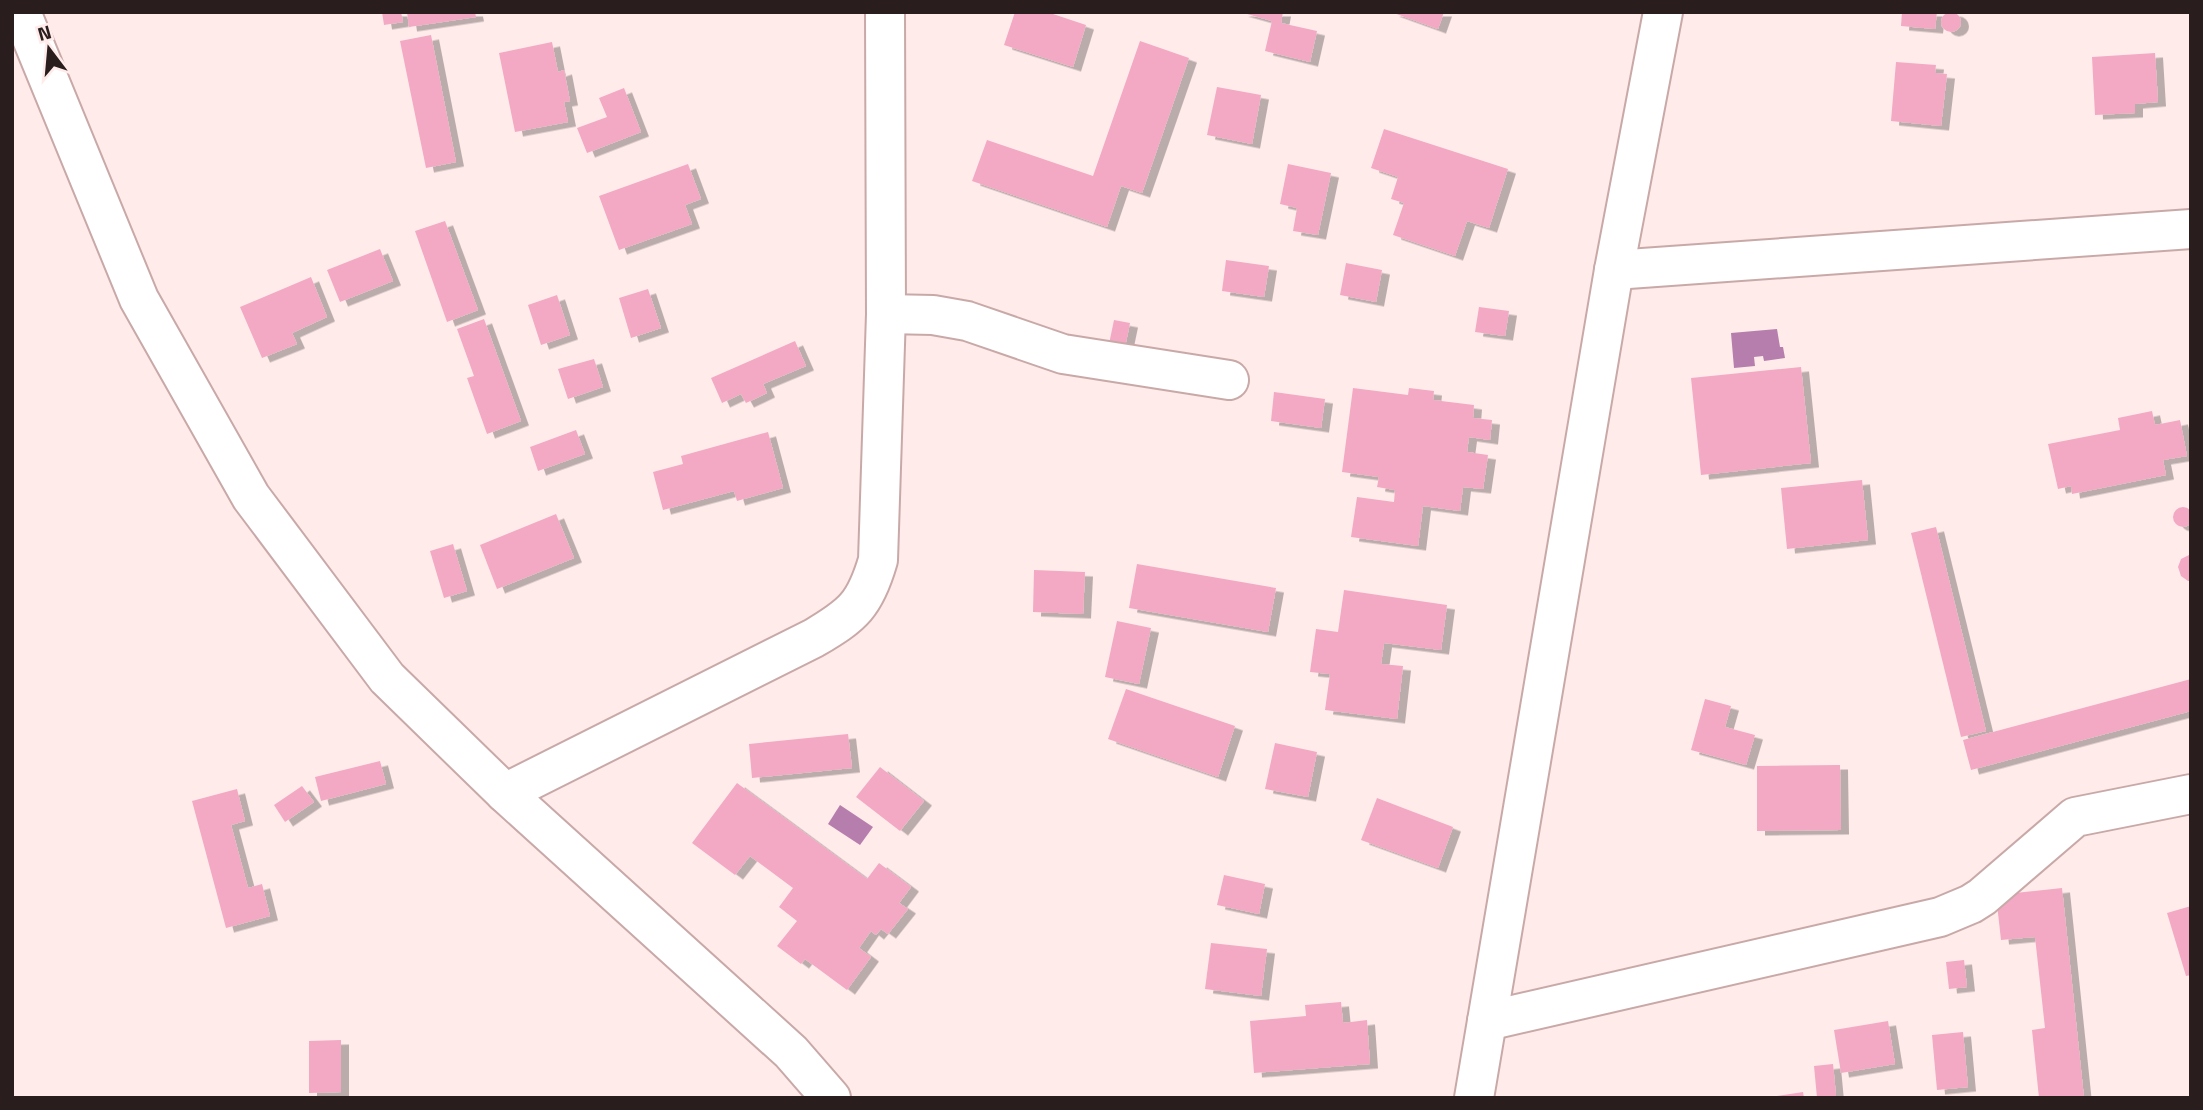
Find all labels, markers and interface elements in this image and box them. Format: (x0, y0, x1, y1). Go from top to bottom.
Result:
north arrow (14, 14, 84, 84)
text: N (34, 16, 55, 48)

